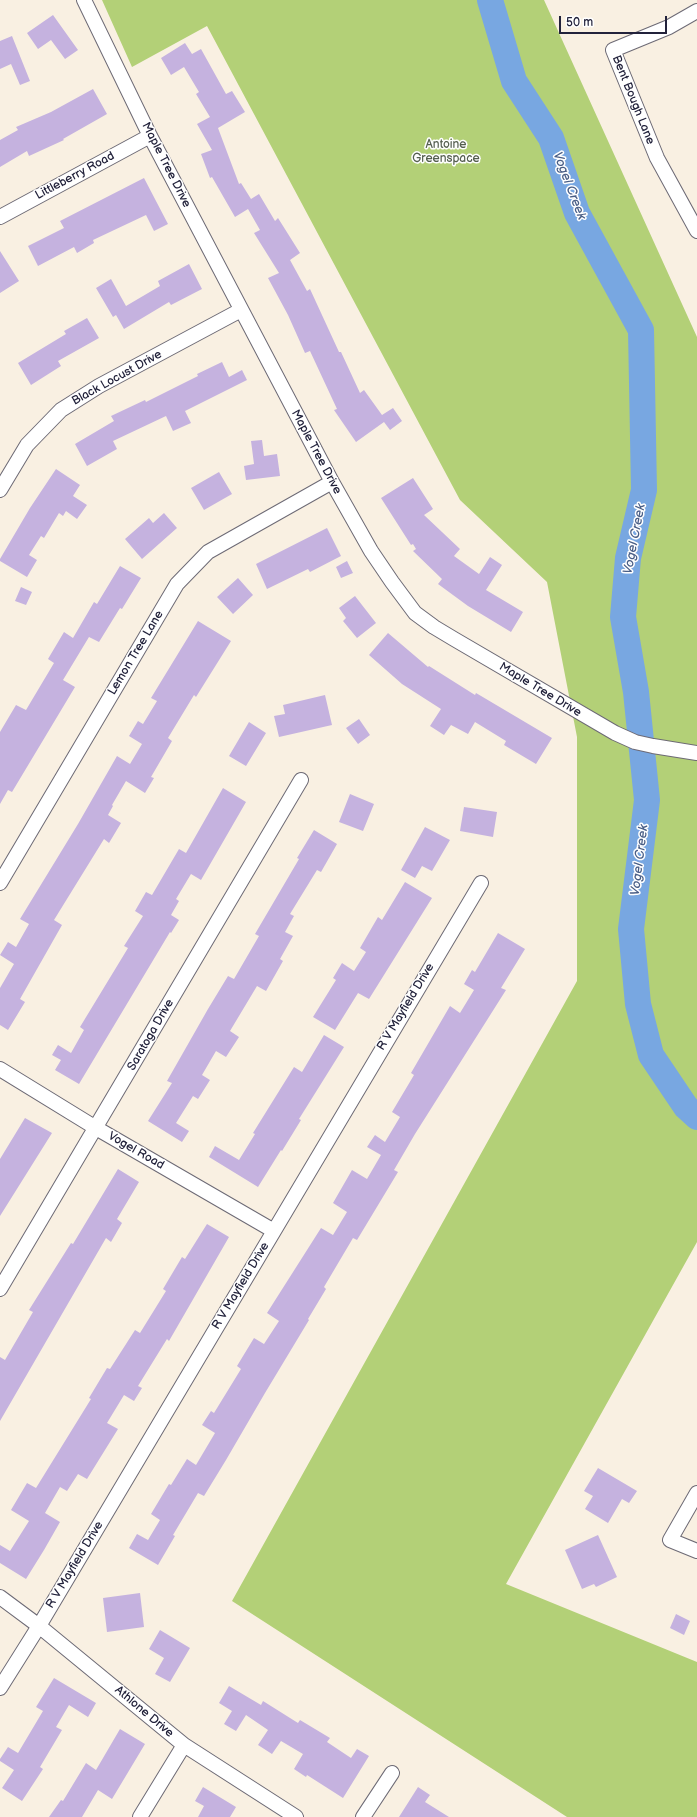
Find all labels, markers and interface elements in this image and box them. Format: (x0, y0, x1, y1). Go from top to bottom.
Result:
scale bar (561, 8, 669, 34)
text: 50 m (566, 15, 593, 30)
street label: Bent Bough Lane (609, 53, 657, 147)
street label: Maple Tree Drive (138, 120, 194, 210)
park label: Antoine Greenspace (412, 138, 480, 166)
street label: Littleberry Road (33, 149, 117, 203)
water label: Vogel Creek (549, 150, 589, 222)
street label: Black Locust Drive (70, 347, 164, 409)
street label: Maple Tree Drive (288, 407, 344, 497)
water label: Vogel Creek (621, 502, 649, 576)
street label: Lemon Tree Lane (105, 608, 167, 698)
street label: Maple Tree Drive (496, 660, 584, 720)
water label: Vogel Creek (628, 824, 652, 896)
street label: R V Mayfield Drive (374, 961, 438, 1053)
street label: Saratoga Drive (125, 997, 177, 1073)
street label: Vogel Road (105, 1129, 167, 1173)
street label: R V Mayfield Drive (209, 1240, 273, 1332)
street label: R V Mayfield Drive (43, 1519, 107, 1611)
street label: Athlone Drive (112, 1683, 176, 1741)

